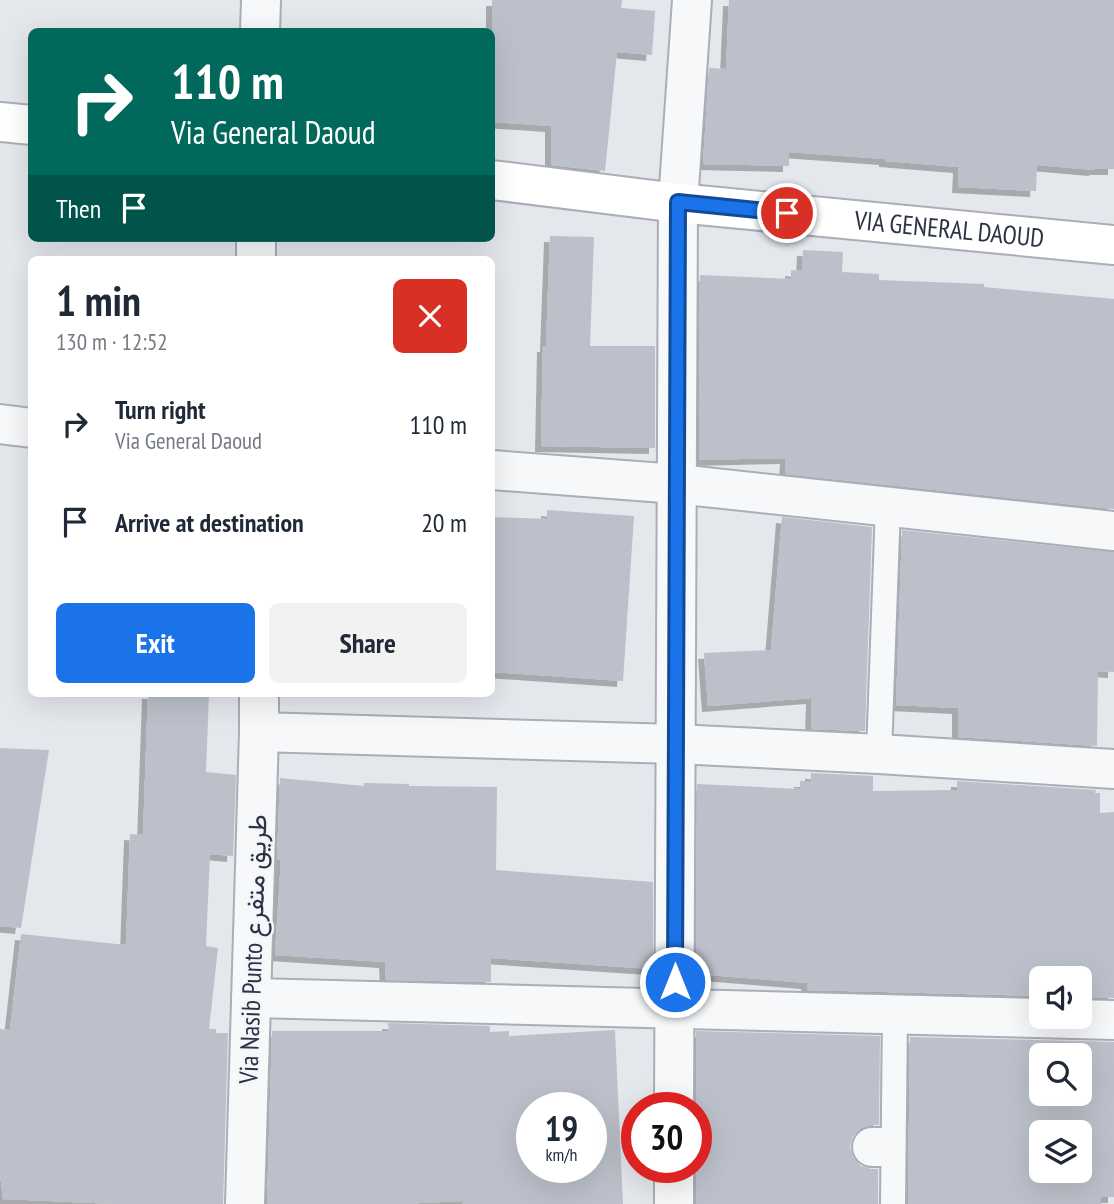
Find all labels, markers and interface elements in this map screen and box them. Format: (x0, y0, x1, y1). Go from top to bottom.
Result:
text: 110 m (171, 49, 284, 113)
icon: right (56, 56, 147, 147)
text: Via General Daoud (171, 111, 376, 153)
pin (757, 183, 817, 243)
icon: arrive (115, 189, 153, 227)
text: Then (56, 192, 101, 225)
icon: arrive (768, 194, 806, 232)
street label: VIA GENERAL DAOUD (852, 203, 1046, 254)
text: 1 min (56, 273, 141, 328)
button: close (393, 279, 467, 353)
text: 130 m · 12:52 (56, 327, 168, 356)
text: Turn right (115, 393, 206, 426)
icon: right (56, 405, 94, 443)
text: 110 m (409, 408, 467, 441)
text: Via General Daoud (115, 426, 262, 455)
icon: arrive (56, 503, 94, 541)
text: Arrive at destination (115, 506, 304, 539)
text: 20 m (421, 506, 467, 539)
button: Exit (56, 603, 255, 683)
button: Share (269, 603, 467, 683)
street label: Via Nasib Punto طريق متفرع (231, 814, 276, 1085)
position arrow (638, 945, 712, 1019)
map controls (1029, 966, 1092, 1183)
button: sound (1029, 966, 1092, 1029)
button: search (1029, 1043, 1092, 1106)
speed limit sign: 30 (621, 1092, 712, 1183)
text: 19 (545, 1105, 578, 1151)
button: layers (1029, 1120, 1092, 1183)
text: km/h (546, 1143, 577, 1166)

